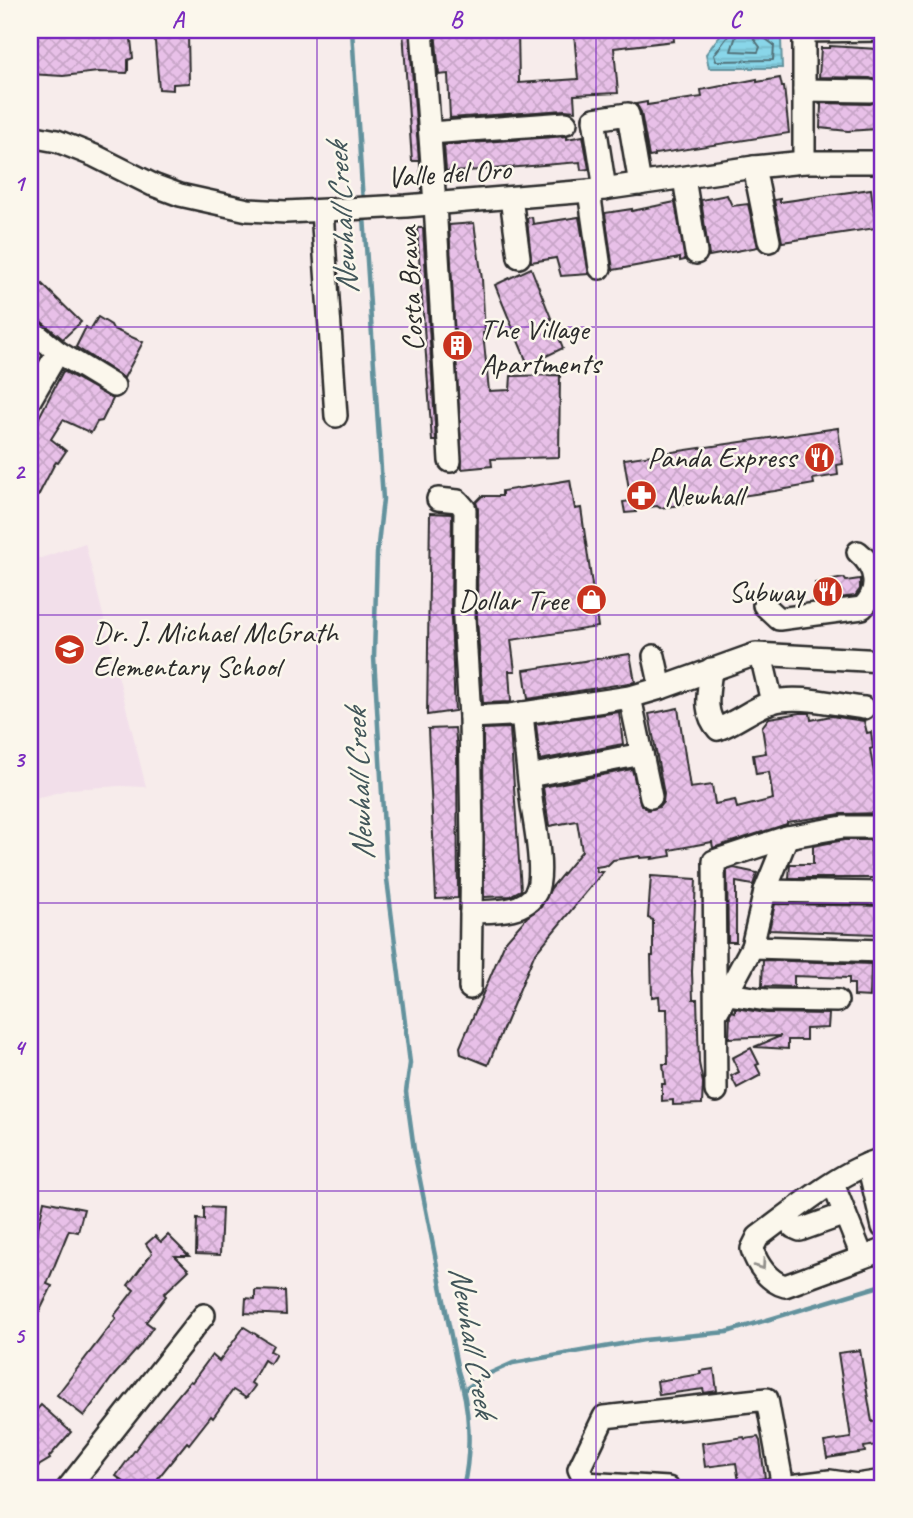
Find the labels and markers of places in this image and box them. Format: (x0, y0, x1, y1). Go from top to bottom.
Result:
place label: The Village Apartments (480, 310, 603, 382)
building icon: The Village Apartments (440, 329, 474, 363)
place label: Panda Express (647, 438, 799, 476)
restaurant icon: Panda Express (802, 440, 836, 474)
place label: Newhall (664, 476, 748, 514)
pharmacy icon: Newhall (624, 478, 658, 512)
place label: Subway (728, 572, 807, 610)
restaurant icon: Subway (810, 574, 844, 608)
place label: Dollar Tree (458, 581, 570, 619)
shop icon: Dollar Tree (574, 583, 608, 617)
place label: Dr. J. Michael McGrath Elementary School (93, 613, 340, 685)
school or university icon: Dr. J. Michael McGrath Elementary School (53, 632, 87, 666)

